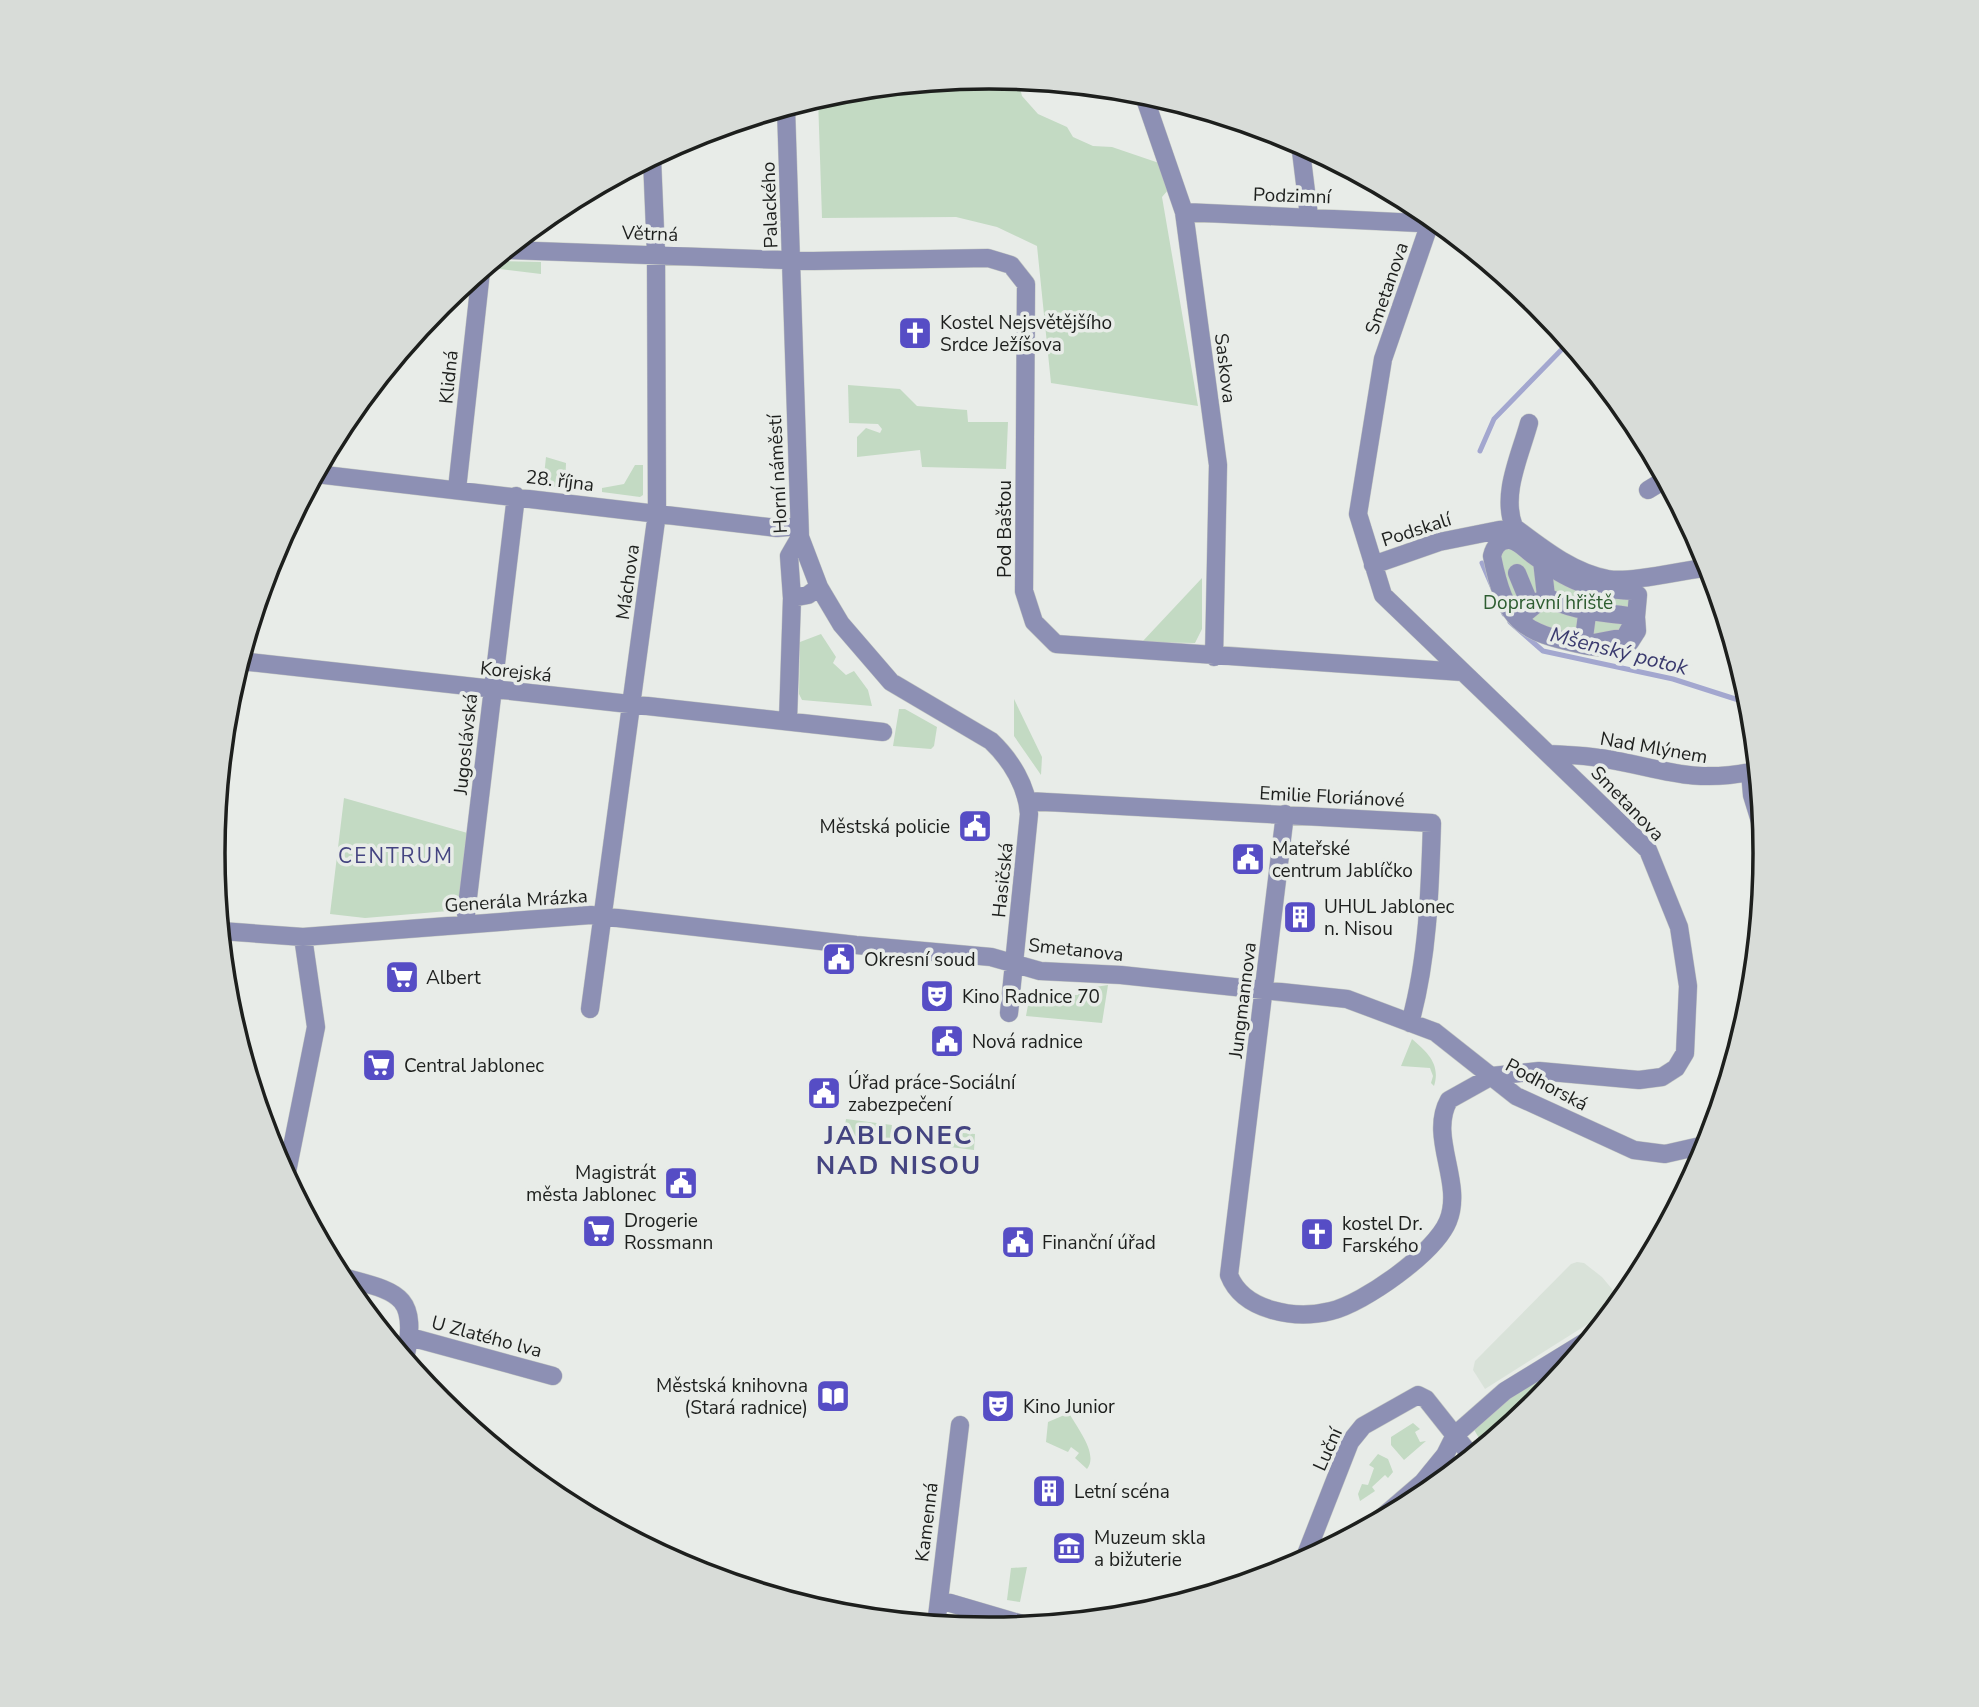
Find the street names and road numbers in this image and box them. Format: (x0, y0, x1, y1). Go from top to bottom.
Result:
street label: Palackého (755, 161, 785, 249)
street label: Podzimní (1253, 182, 1333, 210)
street label: Větrná (620, 220, 679, 248)
street label: Smetanova (1359, 239, 1415, 338)
street label: Saskova (1208, 332, 1242, 405)
street label: Klidná (433, 349, 465, 405)
street label: Horní náměstí (762, 412, 794, 534)
street label: 28. října (524, 464, 595, 498)
street label: Pod Baštou (992, 480, 1018, 578)
street label: Podskalí (1378, 506, 1456, 553)
street label: Máchova (610, 543, 646, 622)
street label: Korejská (479, 655, 553, 689)
street label: Jugoslávská (448, 692, 484, 797)
street label: Nad Mlýnem (1598, 726, 1710, 770)
street label: Smetanova (1585, 760, 1670, 847)
street label: Emilie Floriánové (1259, 780, 1405, 814)
street label: Hasičská (986, 841, 1020, 919)
street label: Generála Mrázka (444, 883, 589, 919)
street label: Smetanova (1027, 932, 1125, 968)
street label: Jungmannova (1223, 941, 1263, 1061)
street label: Podhorská (1501, 1052, 1592, 1117)
street label: U Zlatého lva (429, 1310, 545, 1364)
street label: Luční (1307, 1422, 1350, 1475)
street label: Kamenná (909, 1481, 945, 1563)

